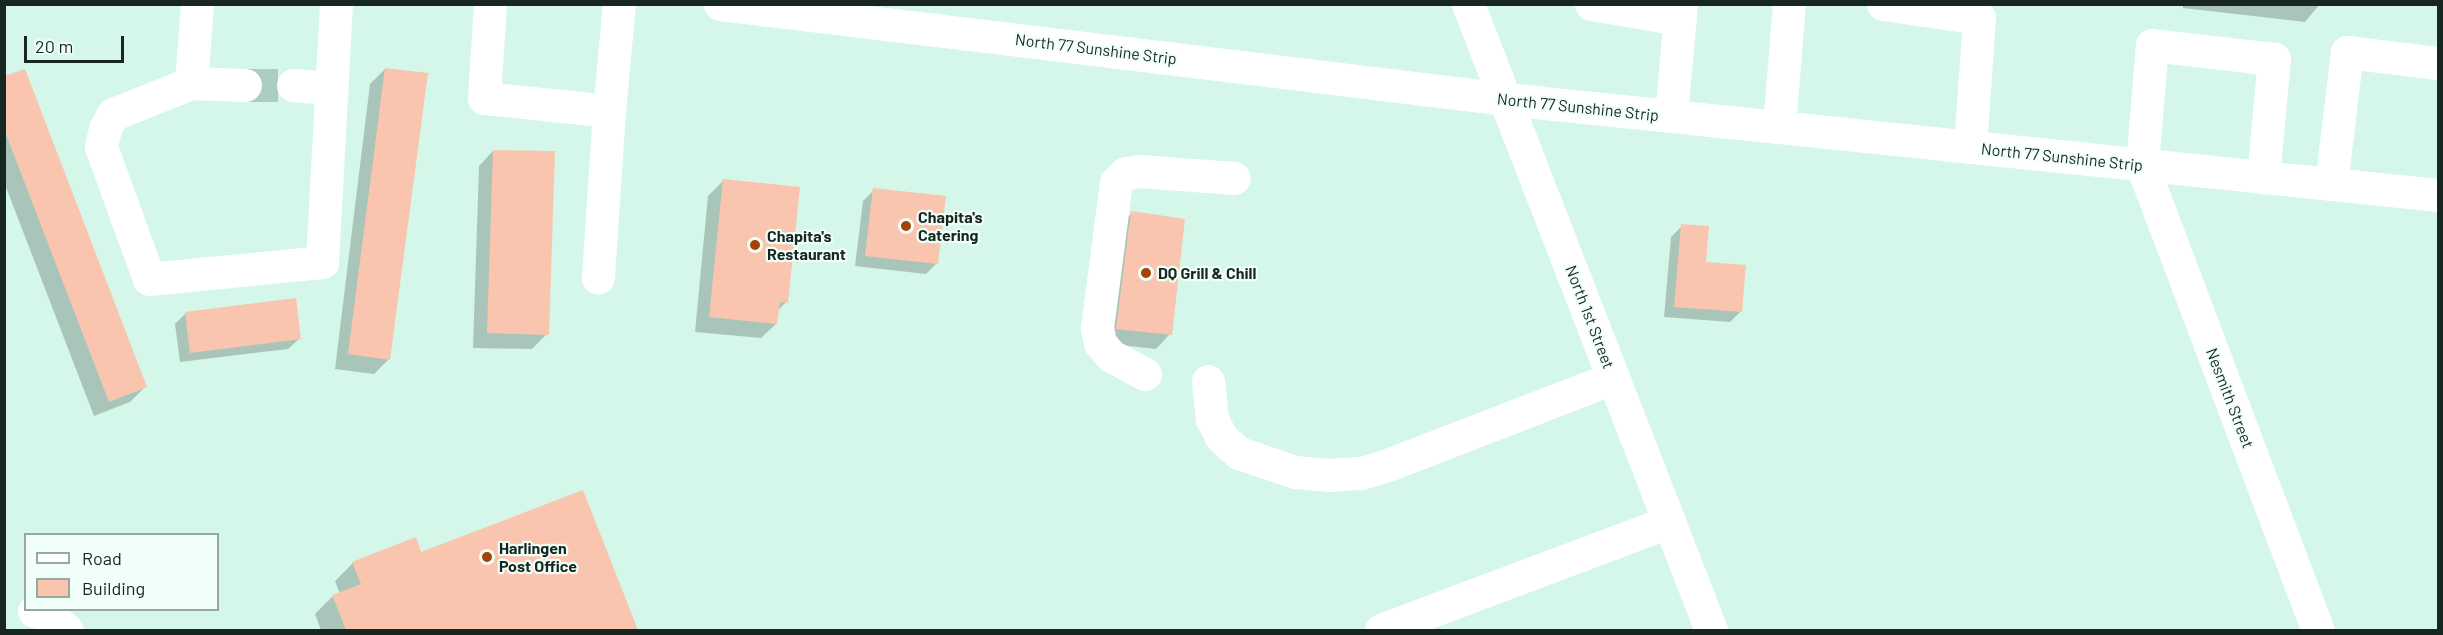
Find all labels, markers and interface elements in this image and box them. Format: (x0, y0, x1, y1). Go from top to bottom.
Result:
scale bar (27, 24, 128, 62)
street label: North 77 Sunshine Strip (1014, 30, 1178, 68)
text: 20 m (35, 35, 73, 57)
street label: North 77 Sunshine Strip (1496, 89, 1660, 125)
street label: North 77 Sunshine Strip (1980, 139, 2144, 175)
place label: Chapita's Catering (918, 207, 983, 245)
marker: Chapita's Catering (899, 219, 913, 233)
place label: Chapita's Restaurant (767, 226, 846, 264)
marker: Chapita's Restaurant (748, 238, 762, 252)
place label: DQ Grill & Chill (1158, 263, 1256, 283)
street label: North 1st Street (1561, 263, 1619, 371)
marker: DQ Grill & Chill (1139, 266, 1153, 280)
street label: Nesmith Street (2202, 345, 2258, 451)
legend (24, 533, 219, 611)
place label: Harlingen Post Office (499, 538, 577, 576)
text: Road (82, 547, 122, 569)
marker: Harlingen Post Office (480, 550, 494, 564)
text: Building (82, 577, 145, 599)

